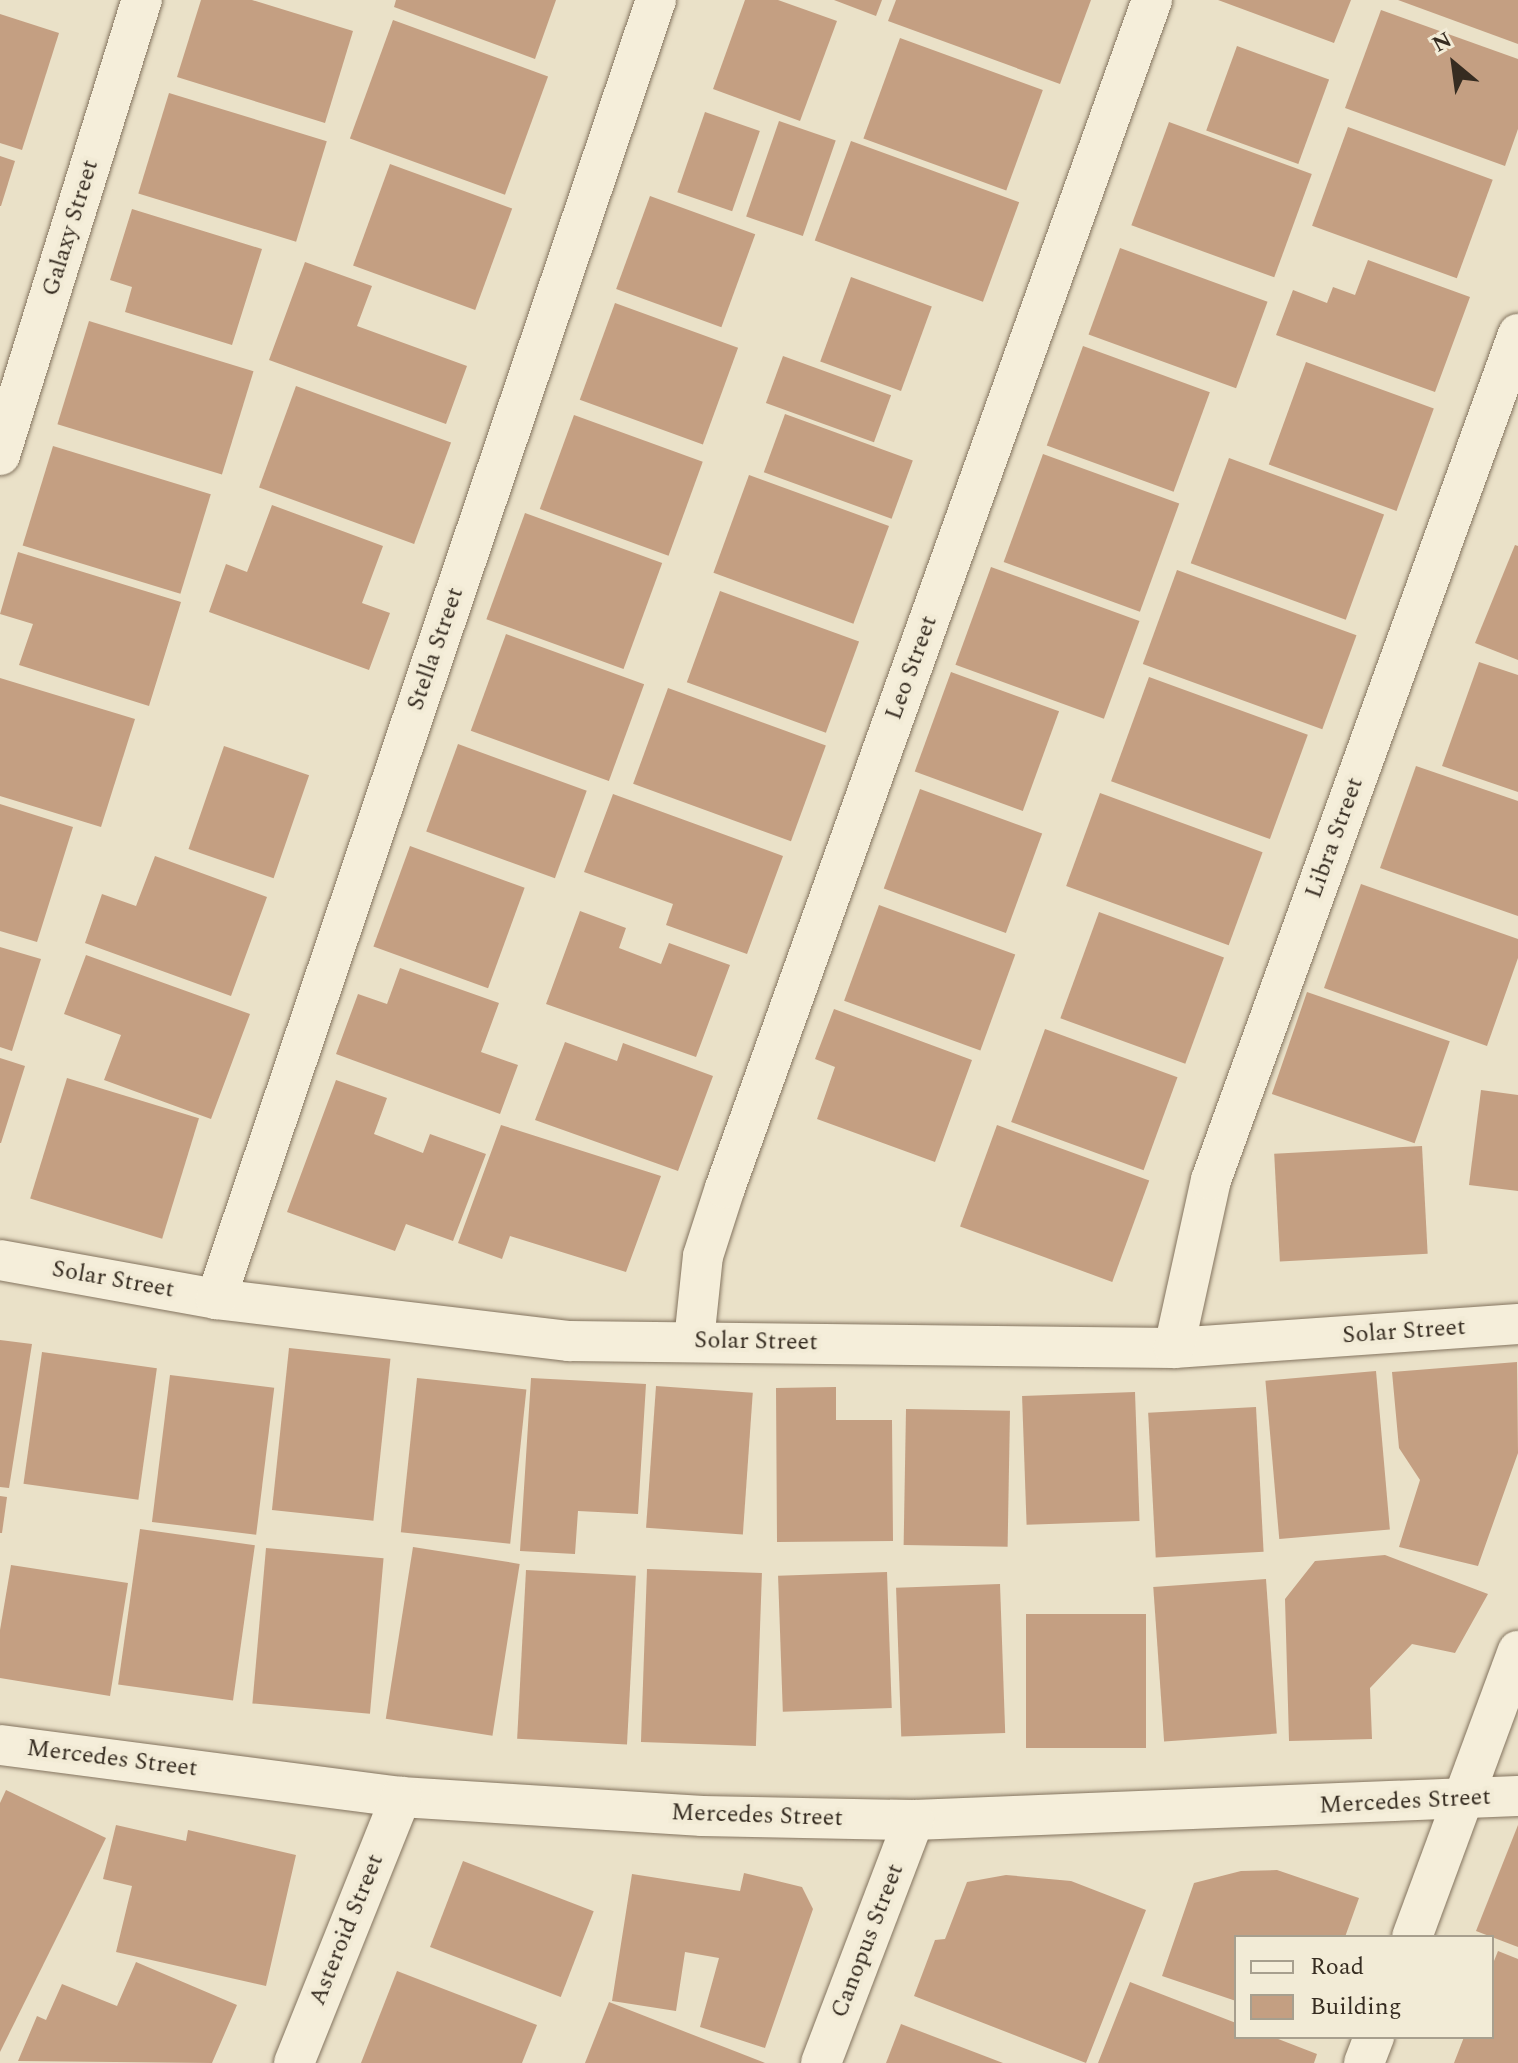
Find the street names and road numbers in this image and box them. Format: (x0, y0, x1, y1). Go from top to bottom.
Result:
street label: Galaxy Street (37, 156, 105, 300)
street label: Stella Street (402, 584, 470, 714)
street label: Leo Street (880, 612, 944, 724)
street label: Libra Street (1300, 774, 1370, 902)
street label: Solar Street (50, 1255, 176, 1305)
street label: Solar Street (1341, 1313, 1467, 1351)
street label: Solar Street (694, 1327, 818, 1357)
street label: Mercedes Street (25, 1734, 199, 1784)
street label: Mercedes Street (1319, 1783, 1491, 1821)
street label: Mercedes Street (671, 1799, 843, 1833)
street label: Asteroid Street (304, 1850, 390, 2010)
street label: Canopus Street (825, 1860, 911, 2022)

